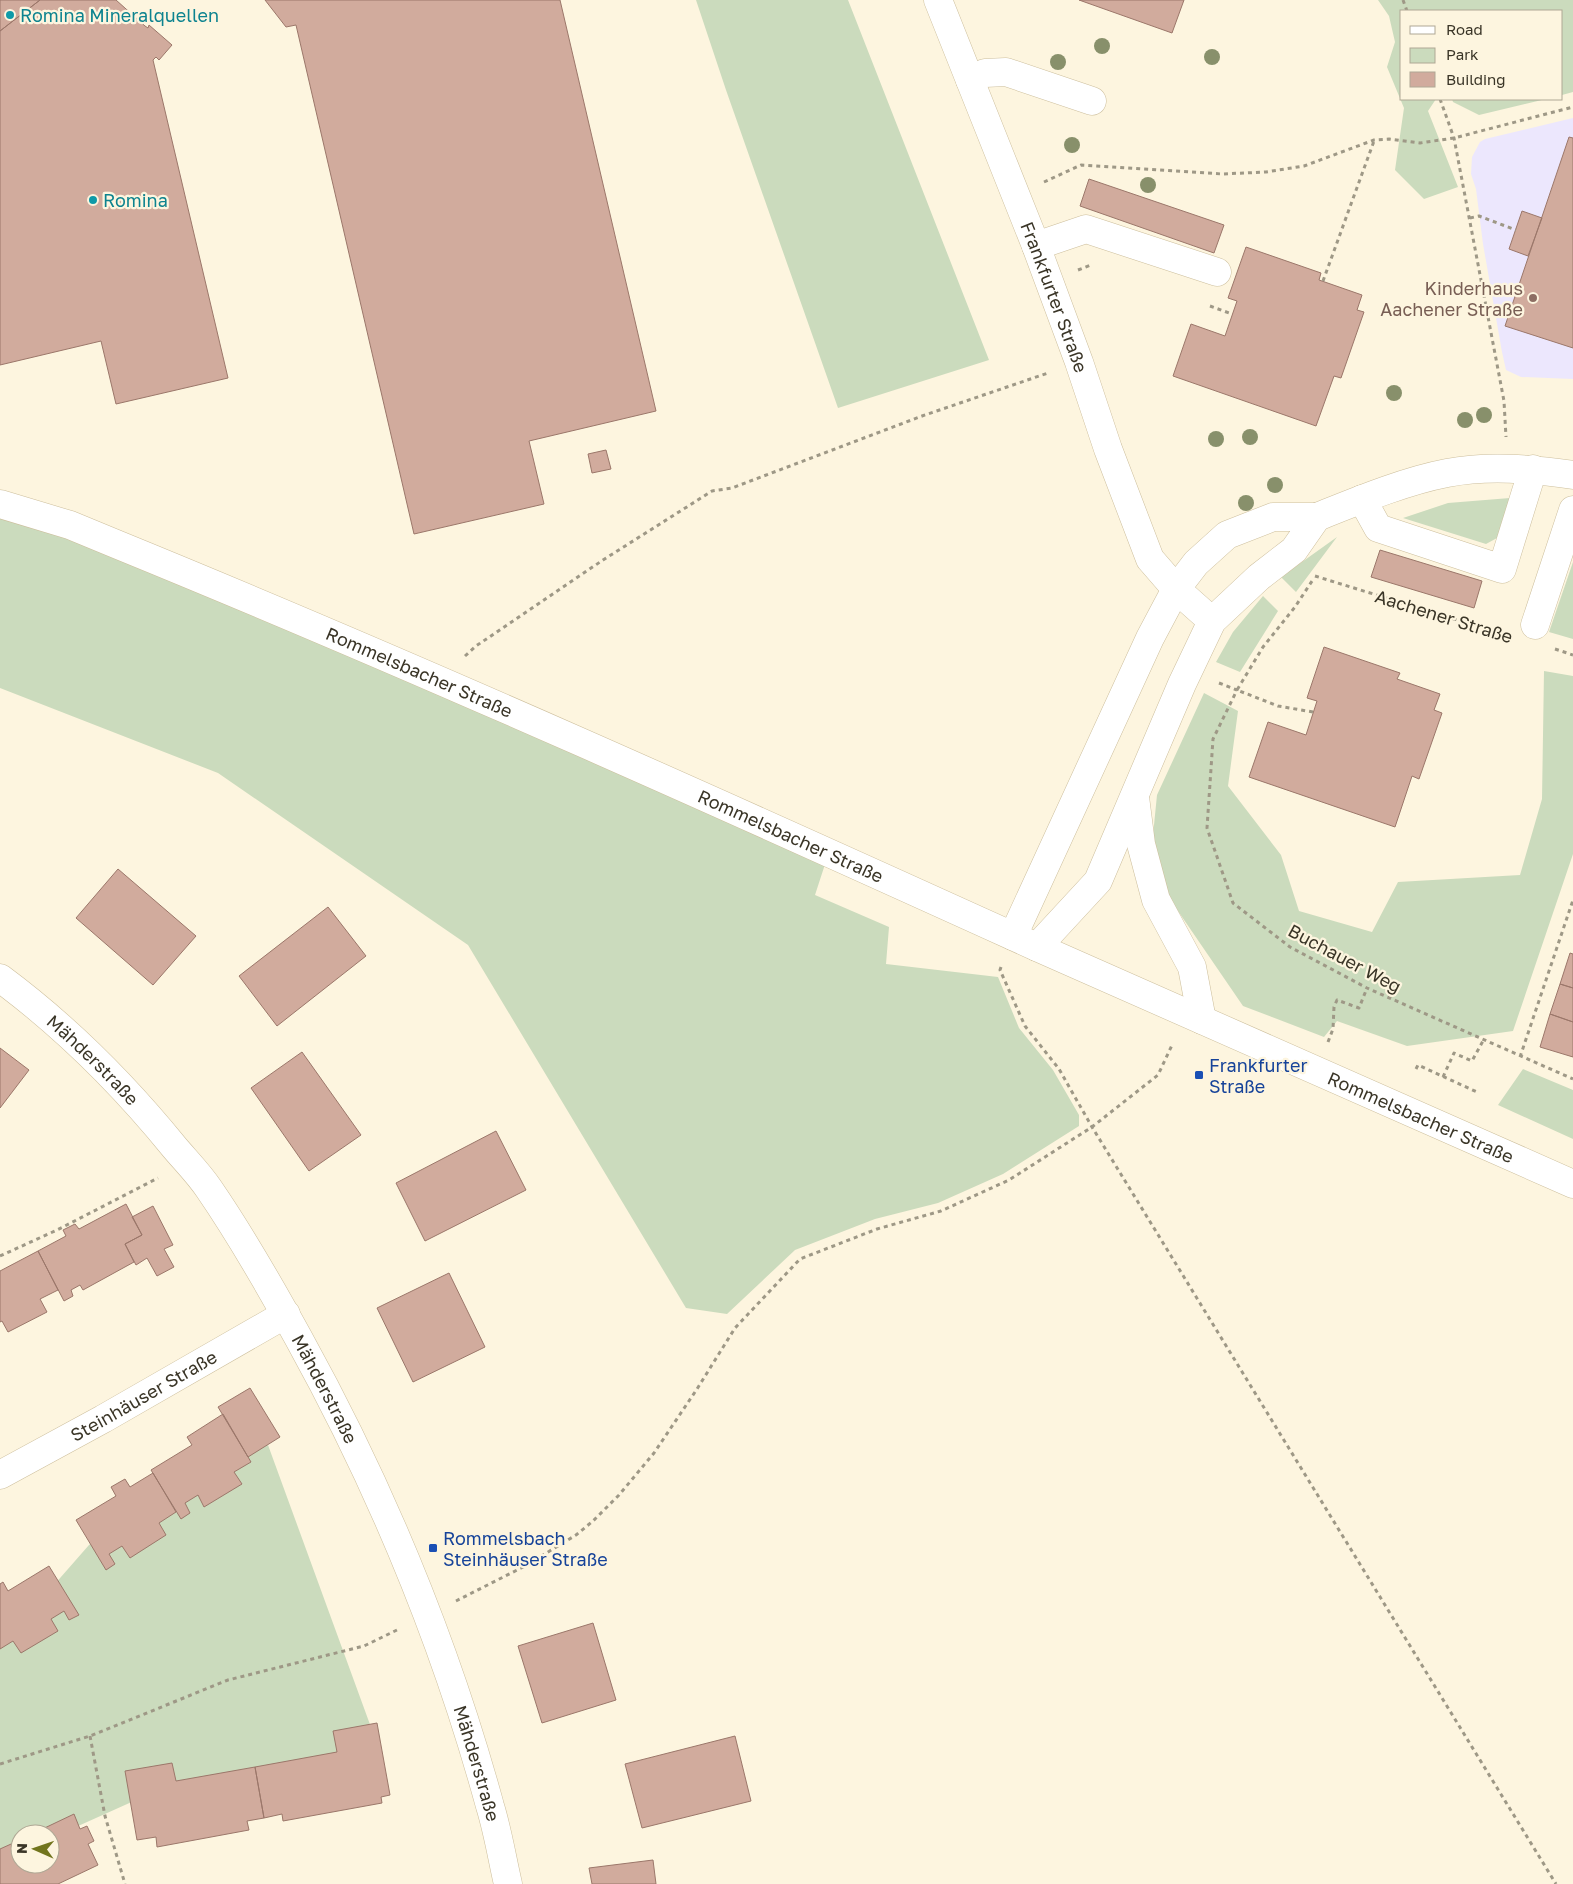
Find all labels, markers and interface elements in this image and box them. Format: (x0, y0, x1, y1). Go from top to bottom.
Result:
place label: Romina Mineralquellen (20, 4, 219, 26)
marker: Romina Mineralquellen (4, 9, 16, 21)
legend (1400, 10, 1563, 100)
text: Road (1446, 20, 1483, 38)
text: Park (1446, 45, 1479, 63)
text: Building (1446, 70, 1506, 88)
place label: Romina (103, 189, 168, 211)
marker: Romina (87, 194, 99, 206)
street label: Frankfurter Straße (1016, 218, 1093, 375)
place label: Kinderhaus Aachener Straße (1380, 277, 1523, 320)
marker: Kinderhaus Aachener Straße (1527, 292, 1539, 304)
street label: Aachener Straße (1372, 585, 1516, 647)
street label: Rommelsbacher Straße (323, 622, 516, 722)
street label: Rommelsbacher Straße (695, 785, 887, 887)
street label: Buchauer Weg (1285, 919, 1405, 997)
street label: Mähderstraße (43, 1010, 144, 1109)
place label: Frankfurter Straße (1209, 1054, 1307, 1097)
street label: Rommelsbacher Straße (1324, 1066, 1517, 1167)
marker: Frankfurter Straße (1193, 1069, 1205, 1081)
street label: Mähderstraße (288, 1330, 362, 1447)
street label: Steinhäuser Straße (66, 1345, 220, 1446)
place label: Rommelsbach Steinhäuser Straße (443, 1527, 608, 1570)
marker: Rommelsbach Steinhäuser Straße (427, 1542, 439, 1554)
street label: Mähderstraße (449, 1702, 505, 1824)
north arrow (10, 1824, 60, 1874)
text: N (13, 1843, 30, 1854)

